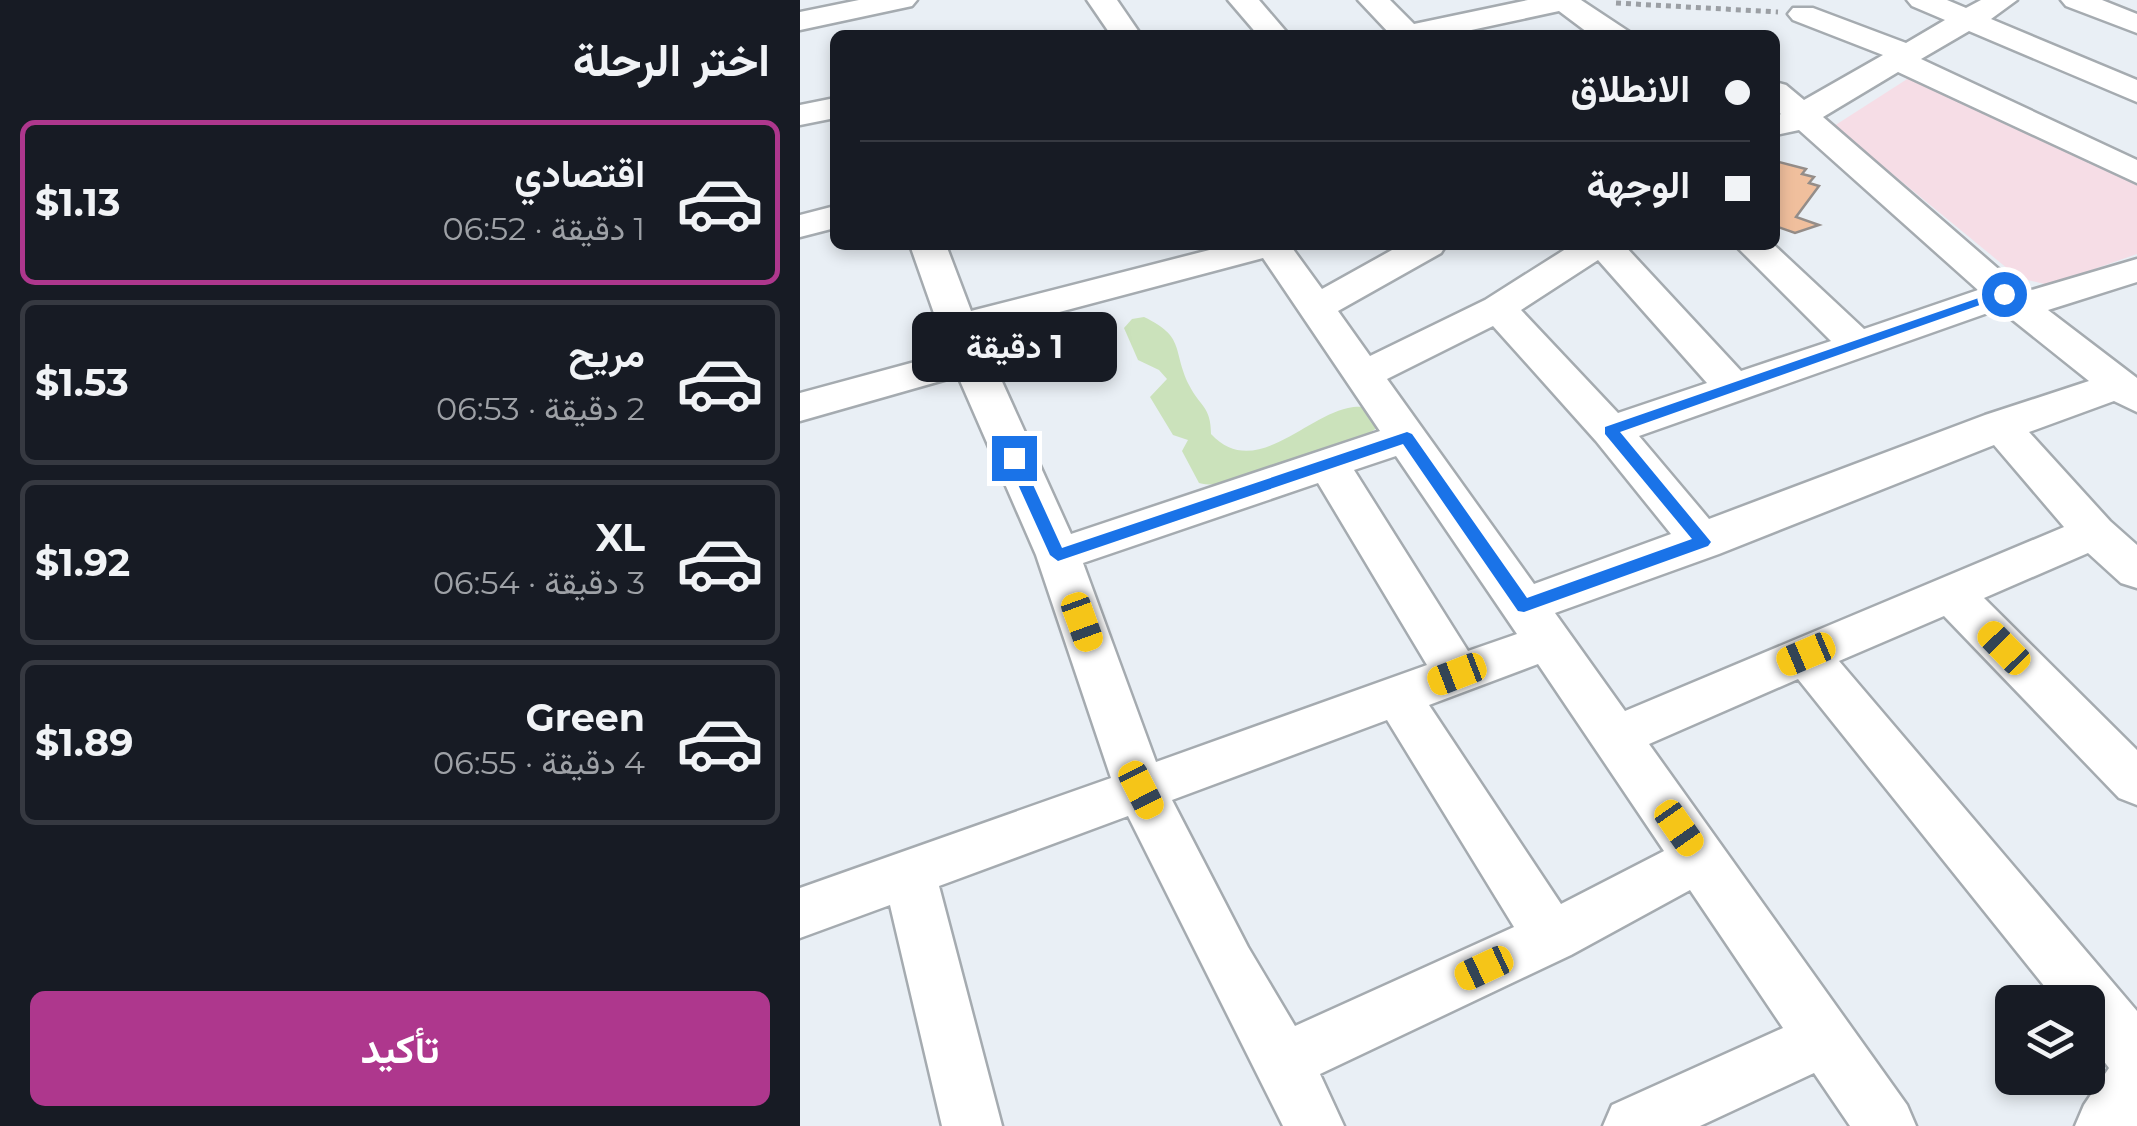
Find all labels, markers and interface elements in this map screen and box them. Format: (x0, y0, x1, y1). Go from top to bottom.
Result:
text: اختر الرحلة (573, 32, 770, 87)
text: الانطلاق (1571, 65, 1690, 112)
text: اقتصادي (514, 150, 645, 197)
icon: car (675, 158, 765, 248)
text: الوجهة (1587, 161, 1690, 208)
text: $1.13 (35, 179, 121, 226)
text: 1 دقيقة · 06:52 (443, 209, 645, 248)
route start (1982, 272, 2027, 317)
callout: 1 دقيقة (911, 313, 1116, 383)
text: 1 دقيقة (966, 327, 1063, 366)
text: مريح (569, 330, 645, 377)
icon: car (675, 338, 765, 428)
text: $1.53 (35, 359, 129, 406)
text: 2 دقيقة · 06:53 (436, 389, 645, 428)
route end (992, 436, 1037, 481)
text: XL (596, 514, 645, 561)
icon: car (675, 518, 765, 608)
text: $1.92 (35, 539, 130, 586)
text: 3 دقيقة · 06:54 (433, 563, 645, 602)
car (1058, 589, 1106, 655)
car (1972, 616, 2036, 680)
car (1773, 628, 1839, 680)
car (1424, 649, 1490, 699)
text: Green (525, 694, 645, 741)
icon: car (675, 698, 765, 788)
text: $1.89 (35, 719, 133, 766)
text: 4 دقيقة · 06:55 (433, 743, 645, 782)
car (1114, 756, 1168, 824)
car (1650, 795, 1708, 861)
car (1450, 942, 1518, 994)
map controls (1995, 985, 2105, 1095)
button: layers (1995, 985, 2105, 1095)
button: تأكيد (30, 991, 770, 1106)

